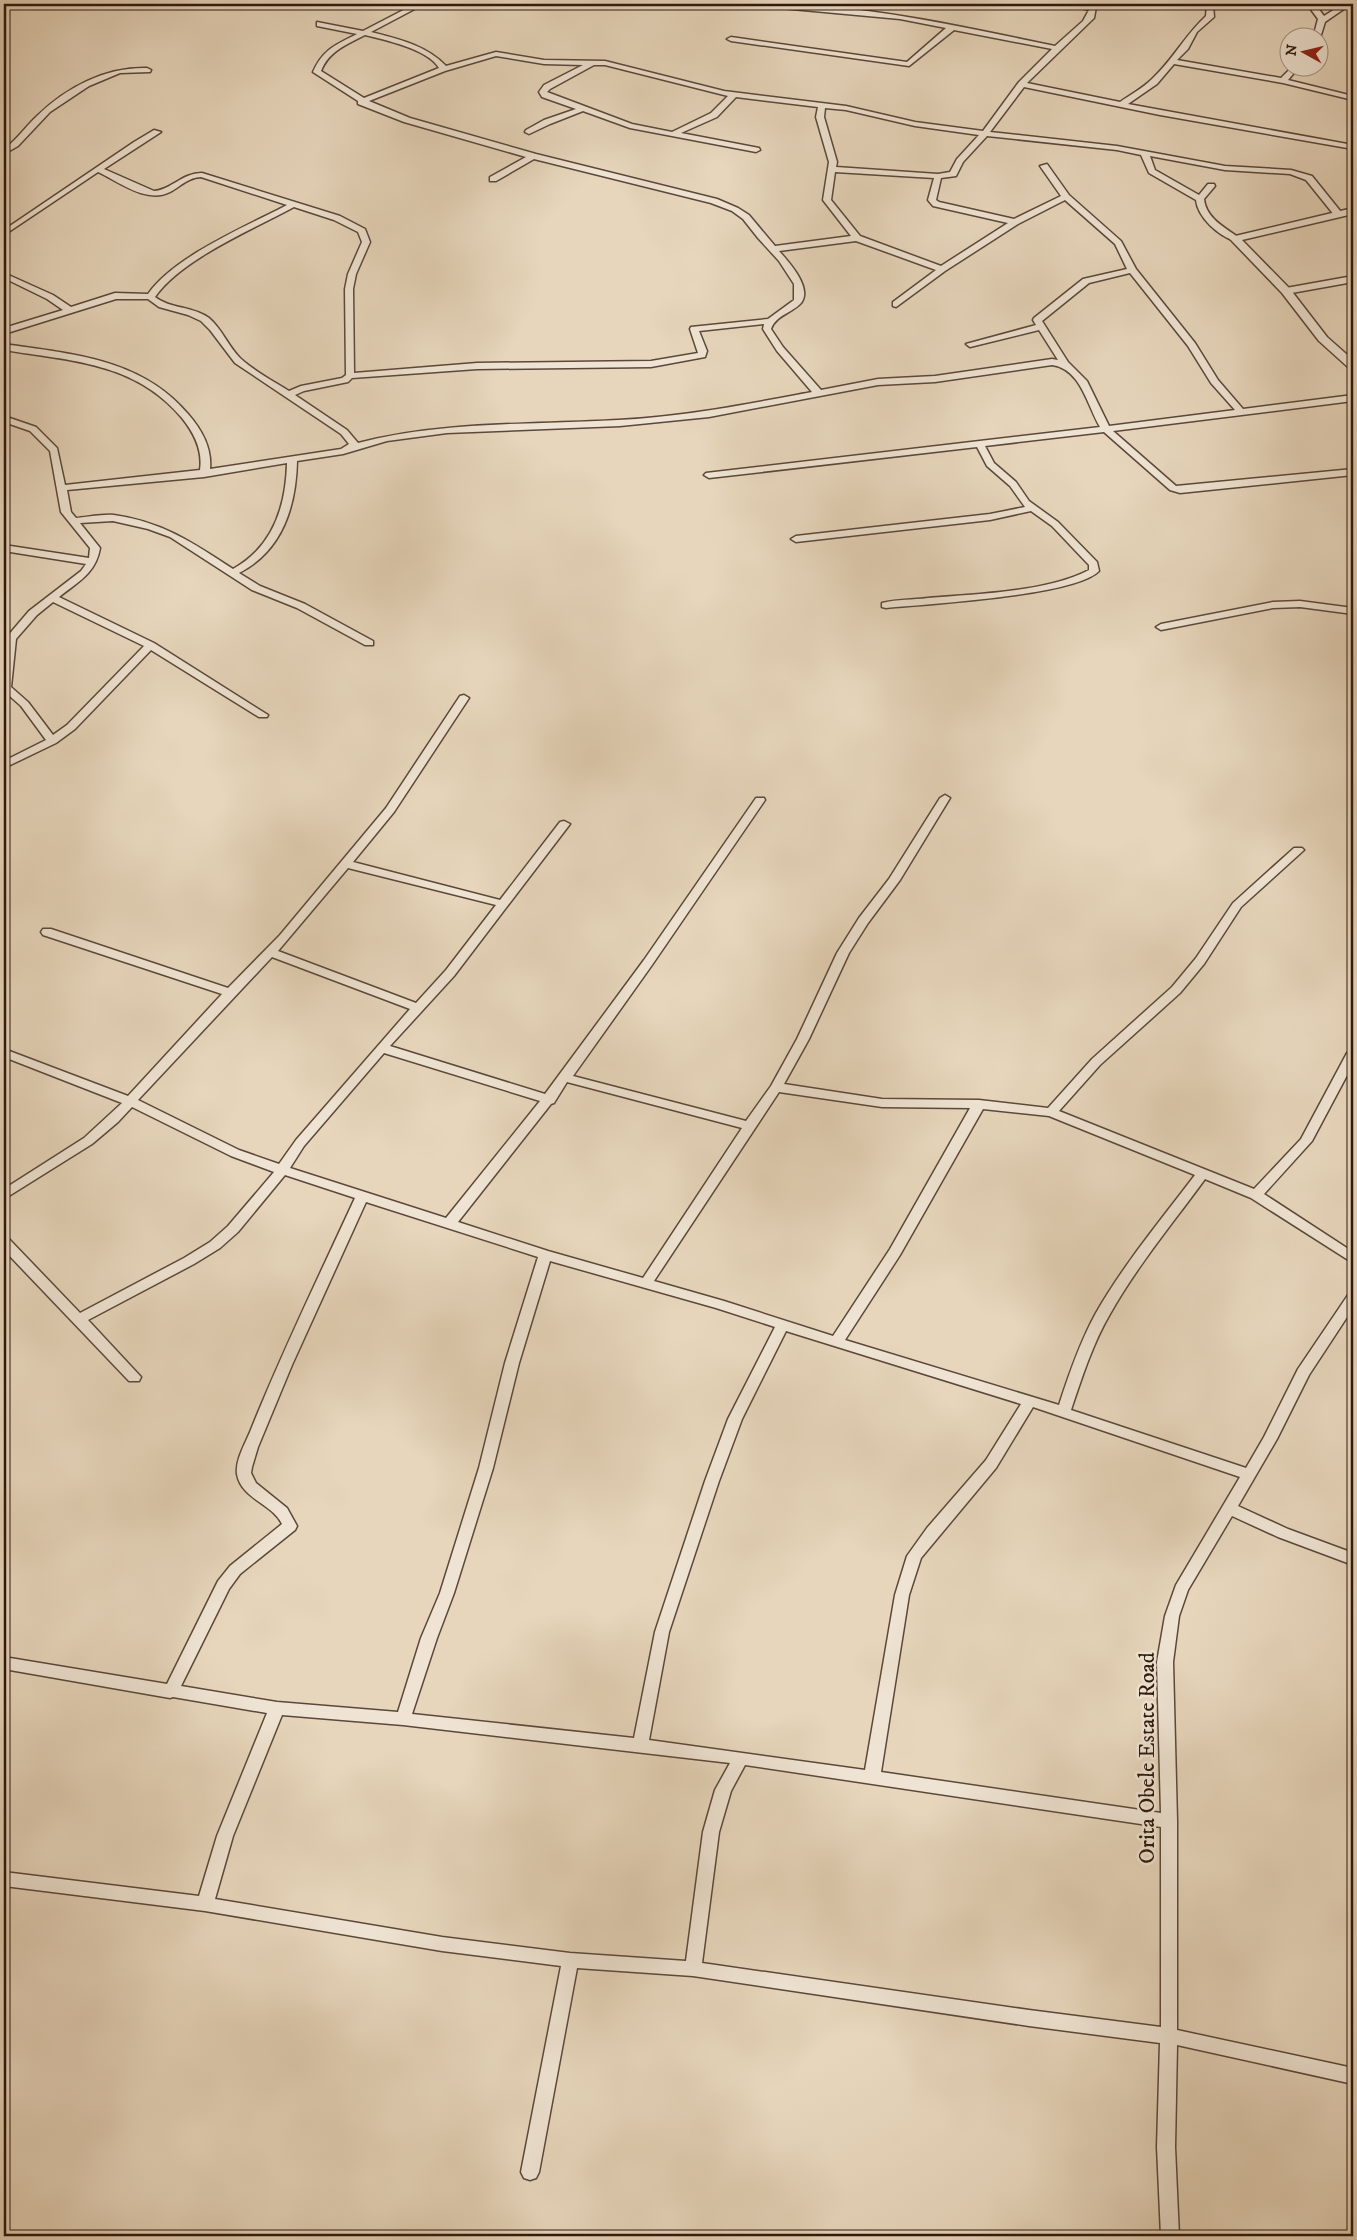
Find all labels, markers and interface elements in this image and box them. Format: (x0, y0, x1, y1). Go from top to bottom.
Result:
north arrow (1280, 28, 1330, 78)
text: N (1282, 43, 1302, 57)
street label: Orita Obele Estate Road (1134, 1652, 1161, 1864)

